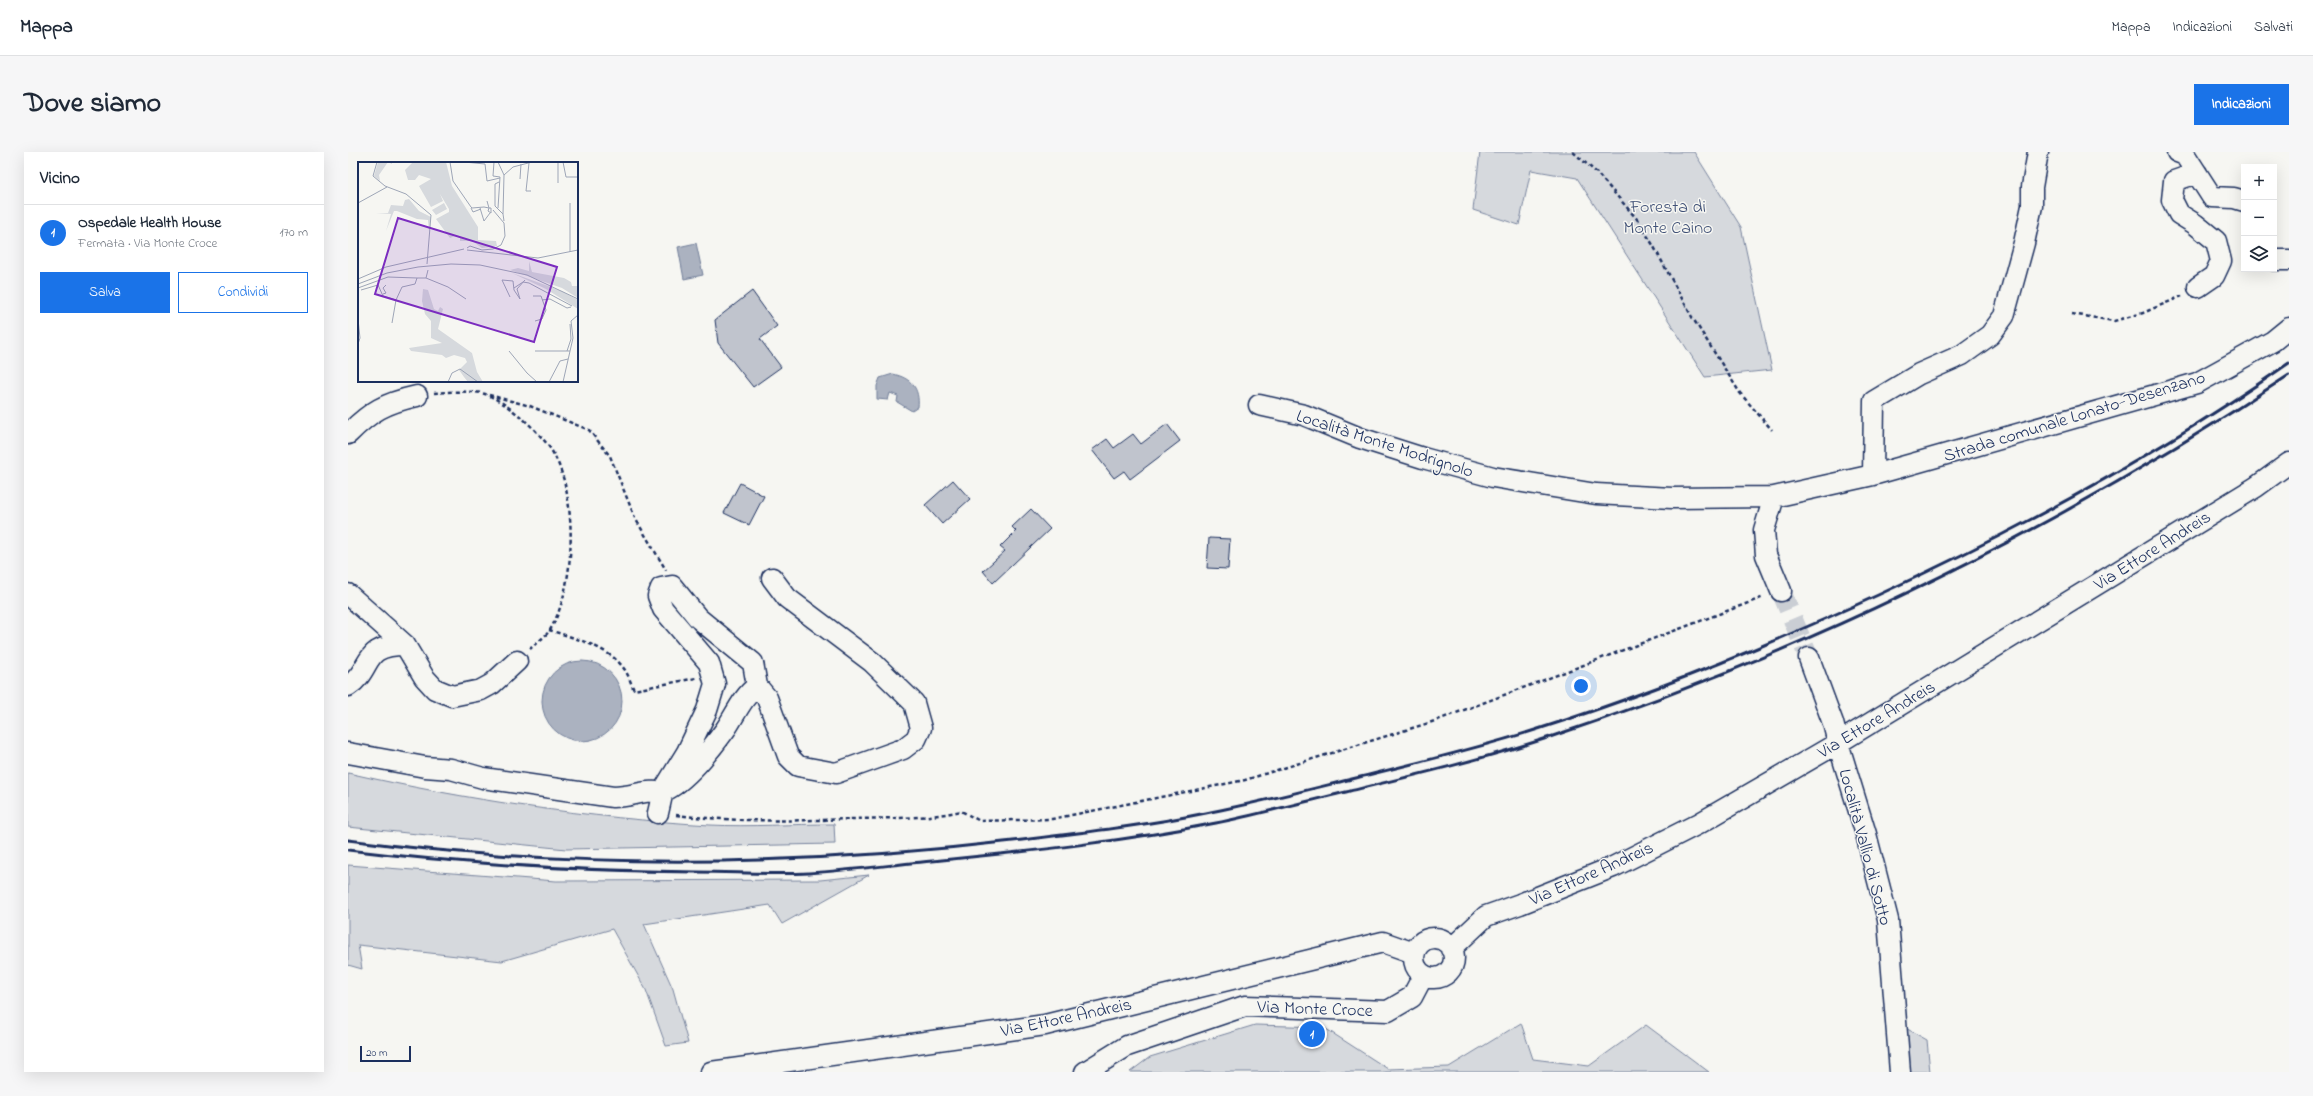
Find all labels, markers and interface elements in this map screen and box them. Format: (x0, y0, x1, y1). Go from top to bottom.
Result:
text: Mappa (20, 14, 73, 41)
text: Mappa (2112, 17, 2150, 38)
text: Indicazioni (2172, 17, 2232, 38)
text: Salvati (2254, 17, 2293, 38)
text: Dove siamo (24, 84, 161, 125)
button: Indicazioni (2194, 84, 2289, 125)
inset map (358, 162, 578, 382)
map controls (2241, 164, 2277, 272)
button: + (2241, 164, 2277, 200)
text: Vicino (40, 166, 80, 191)
park label: Foresta di Monte Caino (1624, 195, 1712, 242)
button: − (2241, 200, 2277, 236)
text: Ospedale Health House (78, 212, 221, 234)
text: 1 (51, 223, 55, 242)
text: 170 m (280, 223, 308, 242)
text: Fermata · Via Monte Croce (78, 234, 217, 253)
button: layers (2241, 236, 2277, 272)
button: Salva (40, 272, 170, 313)
button: Condividi (178, 272, 308, 313)
street label: Strada comunale Lonato-Desenzano (1940, 366, 2209, 470)
street label: Località Monte Modrignolo (1292, 404, 1476, 487)
street label: Via Ettore Andreis (2089, 505, 2217, 599)
street label: Via Ettore Andreis (1812, 675, 1941, 767)
your location (1571, 676, 1591, 696)
street label: Località Vallio di Sotto (1831, 766, 1897, 929)
street label: Via Ettore Andreis (1525, 836, 1658, 914)
street label: Via Ettore Andreis (997, 992, 1134, 1046)
street label: Via Monte Croce (1256, 995, 1374, 1025)
pin: 1 (1299, 1019, 1325, 1049)
scale bar (360, 1044, 411, 1063)
text: 20 m (366, 1045, 388, 1061)

